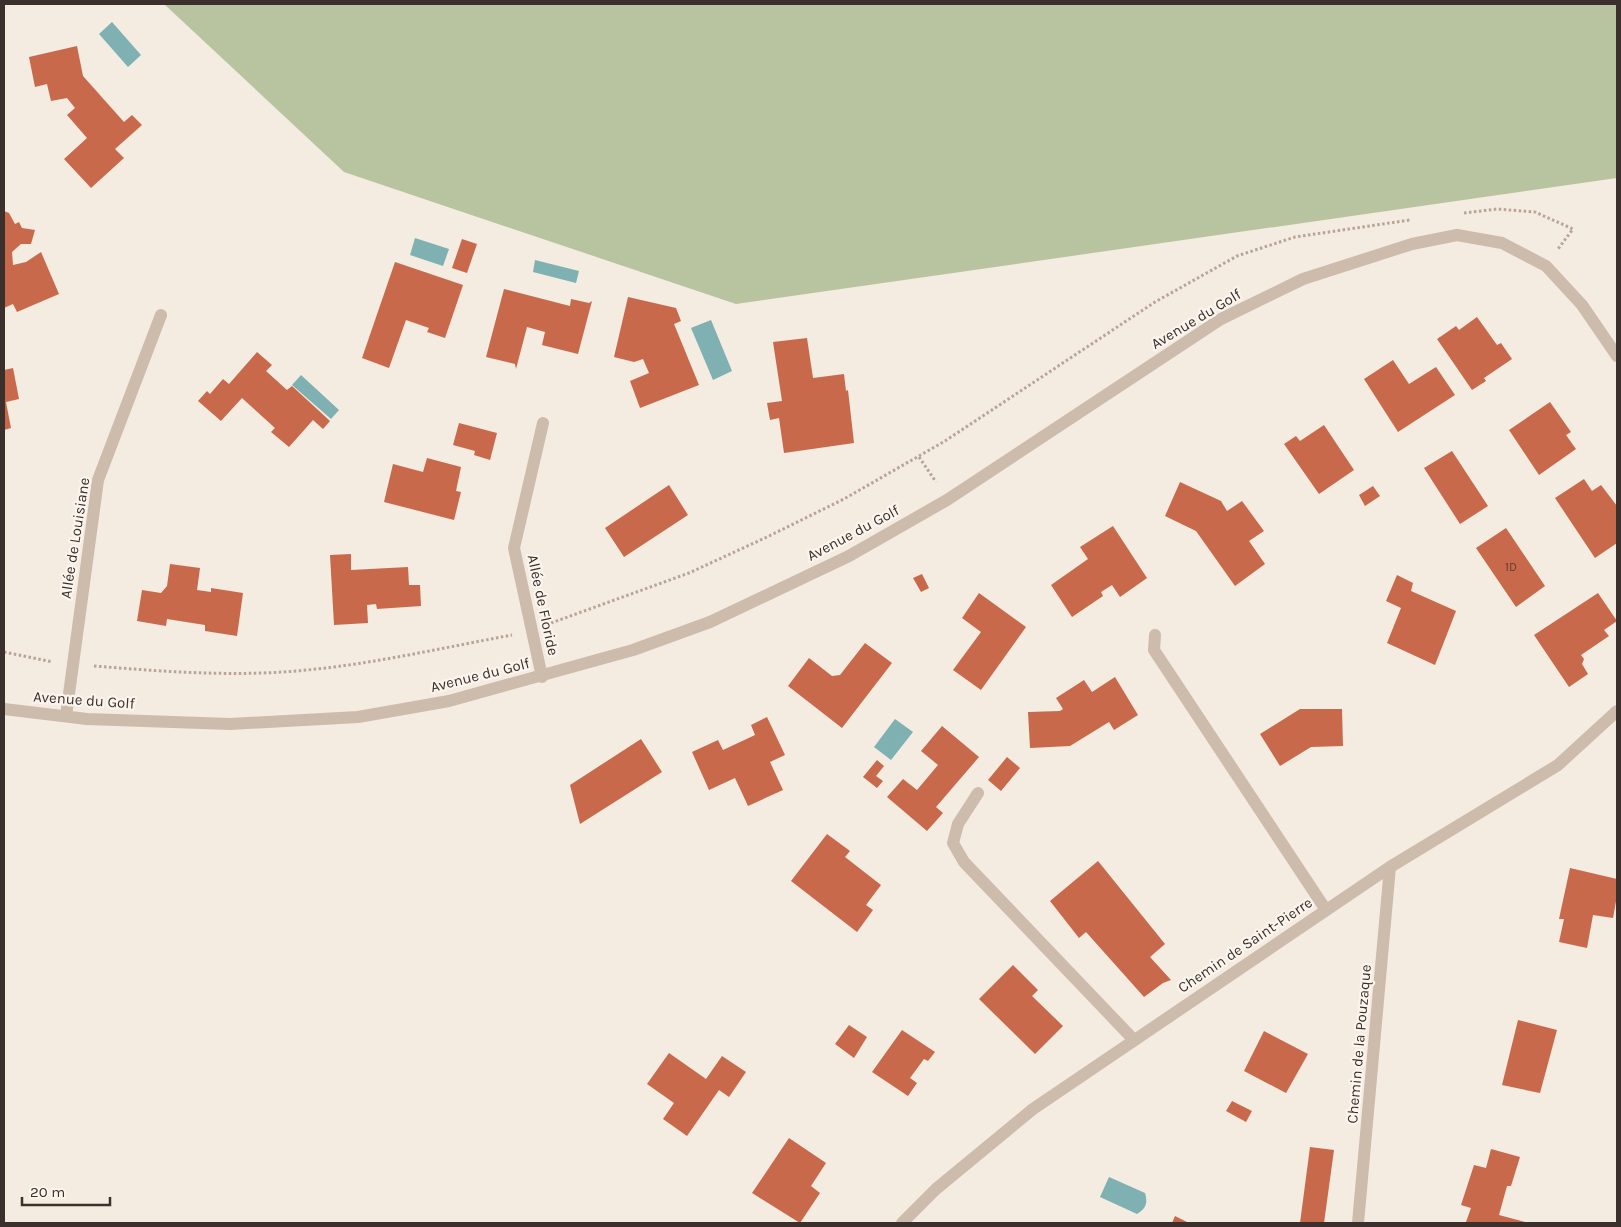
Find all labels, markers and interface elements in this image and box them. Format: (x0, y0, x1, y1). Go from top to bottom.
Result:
street label: Avenue du Golf (1148, 285, 1245, 353)
street label: Allée de Louisiane (57, 476, 93, 600)
street label: Avenue du Golf (804, 501, 903, 565)
street label: Allée de Floride (524, 553, 562, 657)
house number: 1D (1505, 560, 1517, 574)
street label: Avenue du Golf (429, 654, 532, 696)
street label: Avenue du Golf (33, 687, 136, 713)
street label: Chemin de Saint-Pierre (1174, 893, 1316, 997)
street label: Chemin de la Pouzaque (1343, 964, 1375, 1124)
scale bar (22, 1174, 110, 1206)
text: 20 m (30, 1183, 65, 1201)

